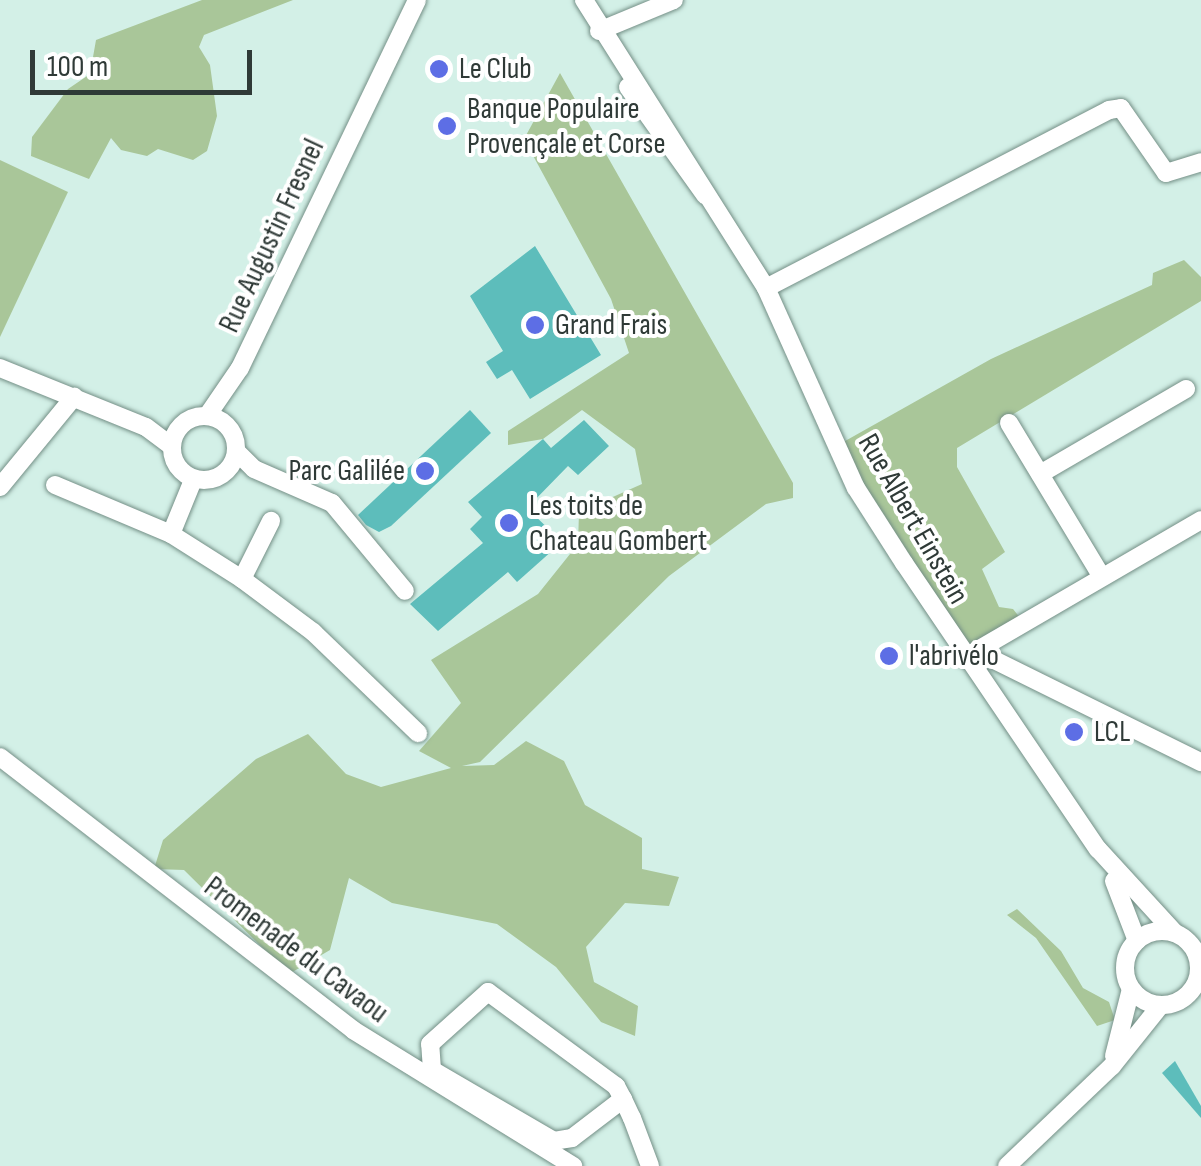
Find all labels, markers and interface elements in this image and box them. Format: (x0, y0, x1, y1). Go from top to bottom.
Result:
scale bar (35, 30, 258, 92)
text: 100 m (47, 49, 108, 85)
place label: Le Club (459, 51, 532, 87)
marker: Le Club (428, 58, 450, 80)
place label: Banque Populaire Provençale et Corse (467, 91, 665, 162)
marker: Banque Populaire Provençale et Corse (436, 115, 458, 137)
street label: Rue Augustin Fresnel (212, 134, 332, 338)
place label: Grand Frais (555, 307, 667, 343)
marker: Grand Frais (524, 314, 546, 336)
street label: Rue Albert Einstein (850, 428, 976, 610)
place label: Parc Galilée (288, 453, 405, 489)
marker: Parc Galilée (414, 460, 436, 482)
place label: Les toits de Chateau Gombert (529, 488, 707, 558)
marker: Les toits de Chateau Gombert (498, 512, 520, 534)
place label: l'abrivélo (909, 638, 999, 674)
marker: l'abrivélo (878, 645, 900, 667)
place label: LCL (1094, 714, 1130, 750)
marker: LCL (1063, 721, 1085, 743)
street label: Promenade du Cavaou (197, 869, 395, 1031)

